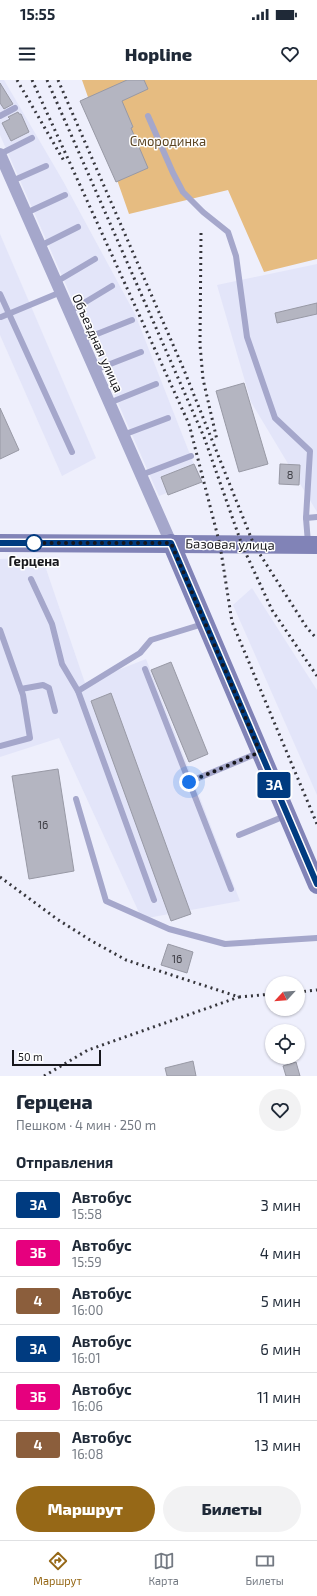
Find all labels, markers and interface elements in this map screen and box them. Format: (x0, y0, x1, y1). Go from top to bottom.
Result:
text: 15:55 (20, 5, 55, 23)
icon: menu (16, 43, 38, 65)
text: Hopline (125, 43, 192, 65)
icon: heart (279, 43, 301, 65)
park label: Смородинка (130, 133, 206, 149)
street label: Объездная улица (69, 291, 127, 395)
house number: 8 (287, 468, 293, 481)
marker: Герцена (25, 534, 43, 552)
street label: Базовая улица (185, 535, 275, 553)
place label: Герцена (8, 553, 60, 569)
your location (179, 772, 199, 792)
line badge: 3А (256, 772, 292, 798)
text: 3А (265, 776, 283, 793)
house number: 16 (38, 818, 48, 831)
house number: 16 (172, 952, 182, 965)
north arrow (265, 976, 305, 1016)
map controls (265, 976, 305, 1064)
button: locate (265, 1024, 305, 1064)
scale bar (12, 1048, 101, 1067)
text: 50 m (18, 1050, 43, 1063)
button: heart (259, 1089, 301, 1131)
text: Герцена (16, 1090, 93, 1113)
text: Пешком · 4 мин · 250 m (16, 1117, 156, 1133)
text: Отправления (16, 1153, 113, 1171)
text: Автобус (72, 1188, 132, 1206)
text: 3А (29, 1196, 47, 1213)
text: 3 мин (261, 1196, 301, 1214)
text: 15:58 (72, 1206, 102, 1222)
text: Автобус (72, 1236, 132, 1254)
text: 3Б (30, 1244, 46, 1261)
text: 4 мин (260, 1244, 301, 1262)
text: 15:59 (72, 1254, 102, 1270)
text: Автобус (72, 1284, 132, 1302)
text: 4 (34, 1292, 42, 1309)
text: 5 мин (261, 1292, 301, 1310)
text: 16:00 (72, 1302, 103, 1318)
text: Автобус (72, 1332, 132, 1350)
text: 3А (29, 1340, 47, 1357)
text: 6 мин (260, 1340, 301, 1358)
text: 16:01 (72, 1350, 101, 1366)
text: Автобус (72, 1380, 132, 1398)
text: 3Б (30, 1388, 46, 1405)
text: 11 мин (257, 1388, 301, 1406)
text: 16:06 (72, 1398, 103, 1414)
text: Автобус (72, 1428, 132, 1446)
text: 4 (34, 1436, 42, 1453)
text: 13 мин (255, 1436, 301, 1454)
text: 16:08 (72, 1446, 103, 1462)
button: Маршрут (16, 1486, 155, 1532)
button: Билеты (163, 1486, 301, 1532)
tab: Маршрут (33, 1550, 82, 1587)
tab: Карта (148, 1550, 179, 1587)
tab: Билеты (245, 1550, 284, 1587)

